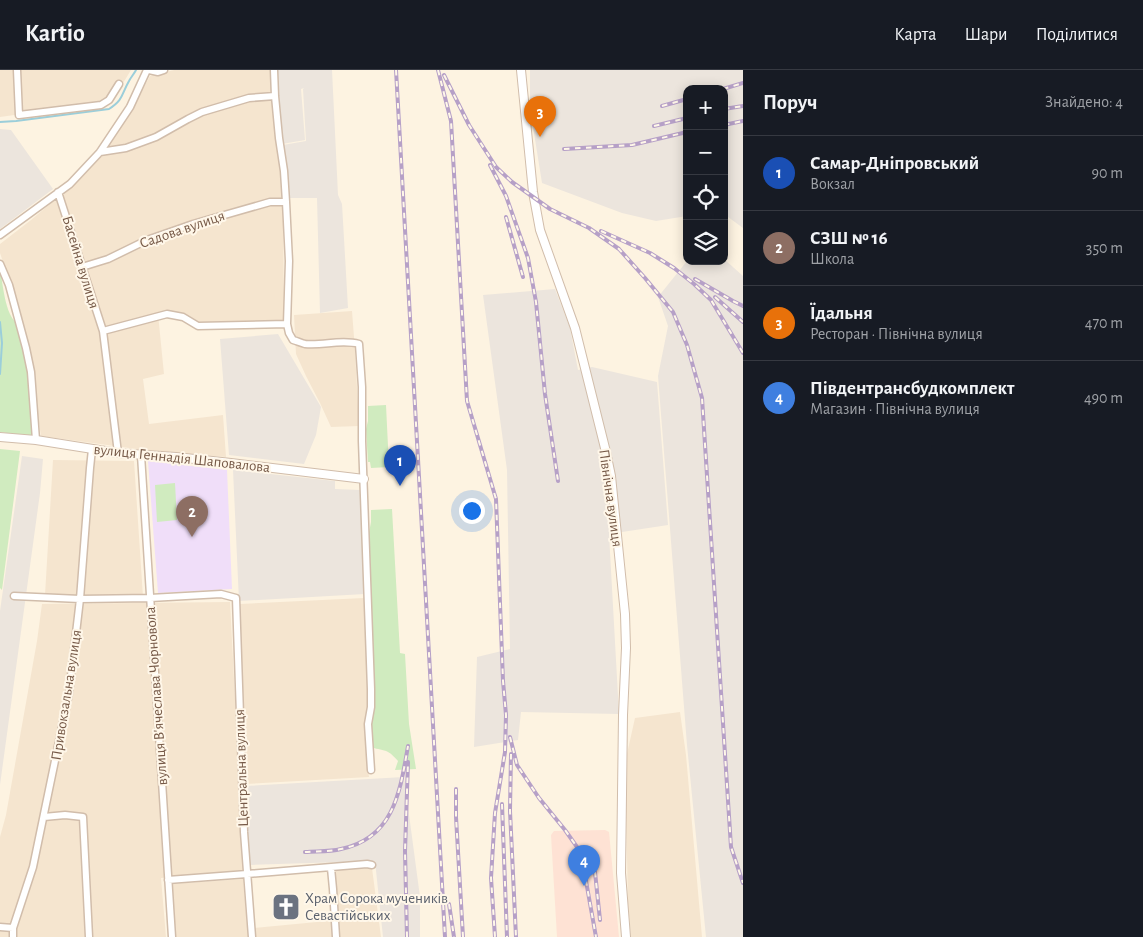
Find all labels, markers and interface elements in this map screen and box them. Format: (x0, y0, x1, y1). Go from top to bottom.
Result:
text: Kartio (25, 22, 85, 46)
text: Карта (894, 26, 936, 44)
text: Шари (964, 26, 1008, 44)
text: Поділитися (1036, 26, 1118, 44)
map controls (683, 85, 728, 265)
button: + (683, 85, 728, 130)
text: Поруч (763, 92, 817, 113)
text: Знайдено: 4 (1045, 94, 1123, 110)
pin: 3 (524, 96, 556, 137)
button: − (683, 130, 728, 175)
text: Самар-Дніпровський (810, 154, 979, 173)
text: 1 (776, 165, 782, 181)
text: 90 m (1092, 165, 1123, 181)
button: locate (683, 175, 728, 220)
text: Вокзал (810, 176, 855, 192)
street label: Садова вулиця (138, 208, 227, 251)
street label: Басейна вулиця (59, 214, 102, 310)
button: layers (683, 220, 728, 265)
text: СЗШ № 16 (810, 229, 888, 248)
text: 2 (775, 240, 783, 256)
text: 350 m (1086, 240, 1123, 256)
text: Школа (810, 251, 854, 267)
text: Їдальня (810, 304, 873, 323)
text: 3 (776, 315, 782, 331)
text: 470 m (1085, 315, 1123, 331)
text: Ресторан · Північна вулиця (810, 326, 983, 342)
text: Південтрансбудкомплект (810, 379, 1014, 398)
text: 4 (775, 390, 783, 406)
text: 490 m (1084, 390, 1123, 406)
text: Магазин · Північна вулиця (810, 401, 980, 417)
street label: вулиця Геннадія Шаповалова (93, 442, 271, 475)
pin: 1 (384, 445, 416, 486)
street label: Північна вулиця (596, 448, 625, 548)
pin: 2 (176, 496, 208, 537)
your location (459, 498, 485, 524)
street label: вулиця В'ячеслава Чорновола (143, 606, 170, 786)
street label: Привокзальна вулиця (49, 629, 84, 761)
street label: Центральна вулиця (232, 709, 251, 827)
pin: 4 (568, 845, 600, 886)
place label: Храм Сорока мучеників Севастійських (305, 891, 448, 923)
church icon: Храм Сорока мучеників Севастійських (271, 892, 301, 922)

